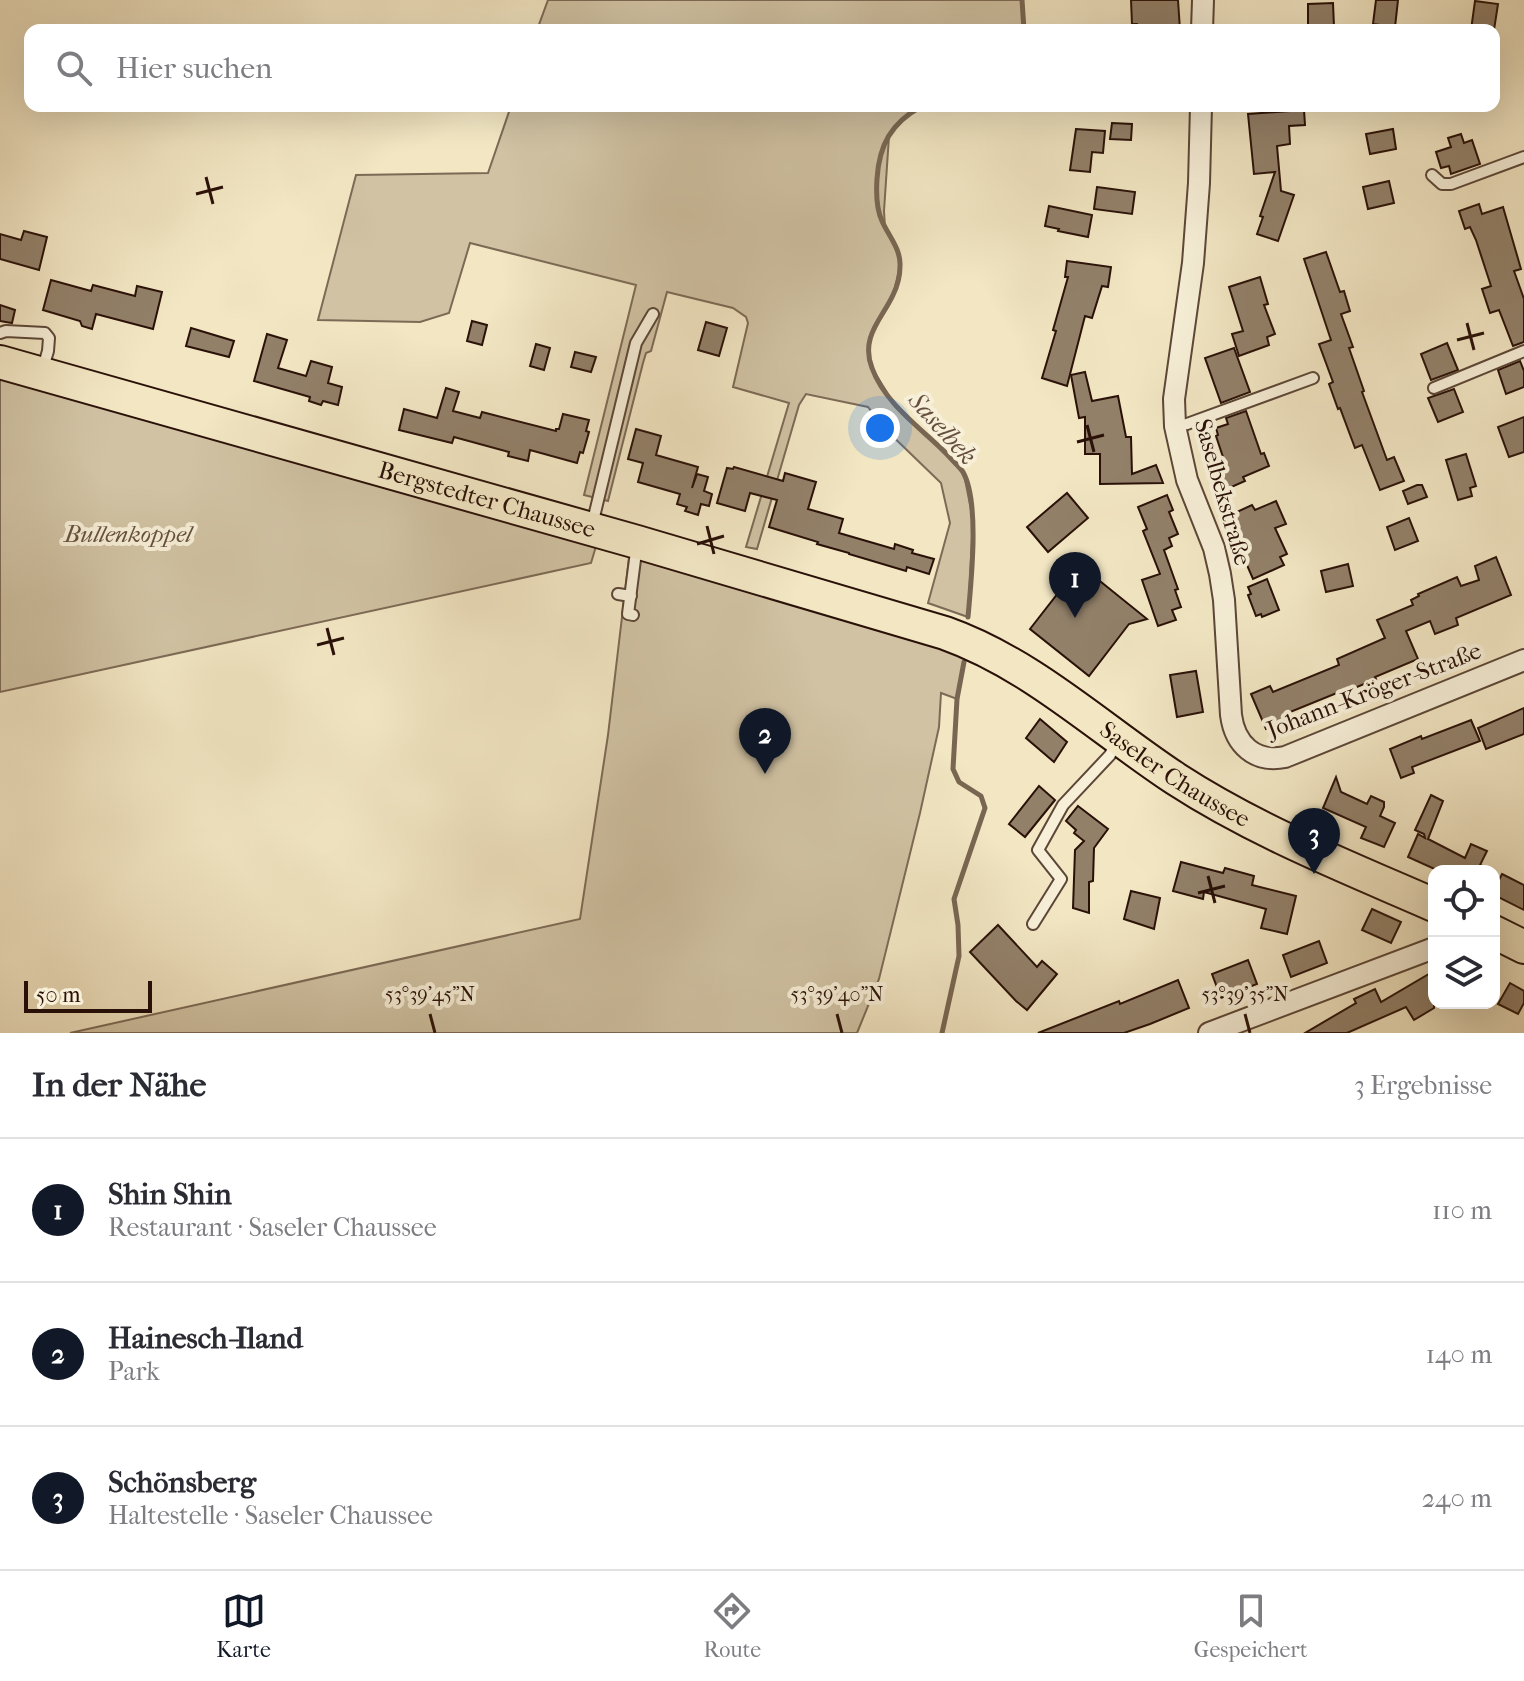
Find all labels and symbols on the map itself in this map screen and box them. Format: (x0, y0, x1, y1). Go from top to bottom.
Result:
water label: Saselbek (901, 385, 983, 471)
your location (860, 408, 900, 448)
street label: Saselbekstraße (1189, 416, 1257, 569)
street label: Bergstedter Chaussee (375, 456, 599, 544)
park label: Bullenkoppel (62, 520, 195, 548)
pin: 1 (1049, 552, 1101, 618)
street label: Johann-Kröger-Straße (1261, 636, 1485, 745)
pin: 2 (739, 708, 791, 774)
street label: Saseler Chaussee (1094, 715, 1255, 833)
pin: 3 (1288, 808, 1340, 874)
scale bar (24, 977, 152, 1013)
text: 53°39'45"N (385, 983, 475, 1006)
text: 53°39'40"N (791, 983, 883, 1006)
text: 53°39'35"N (1202, 983, 1288, 1006)

